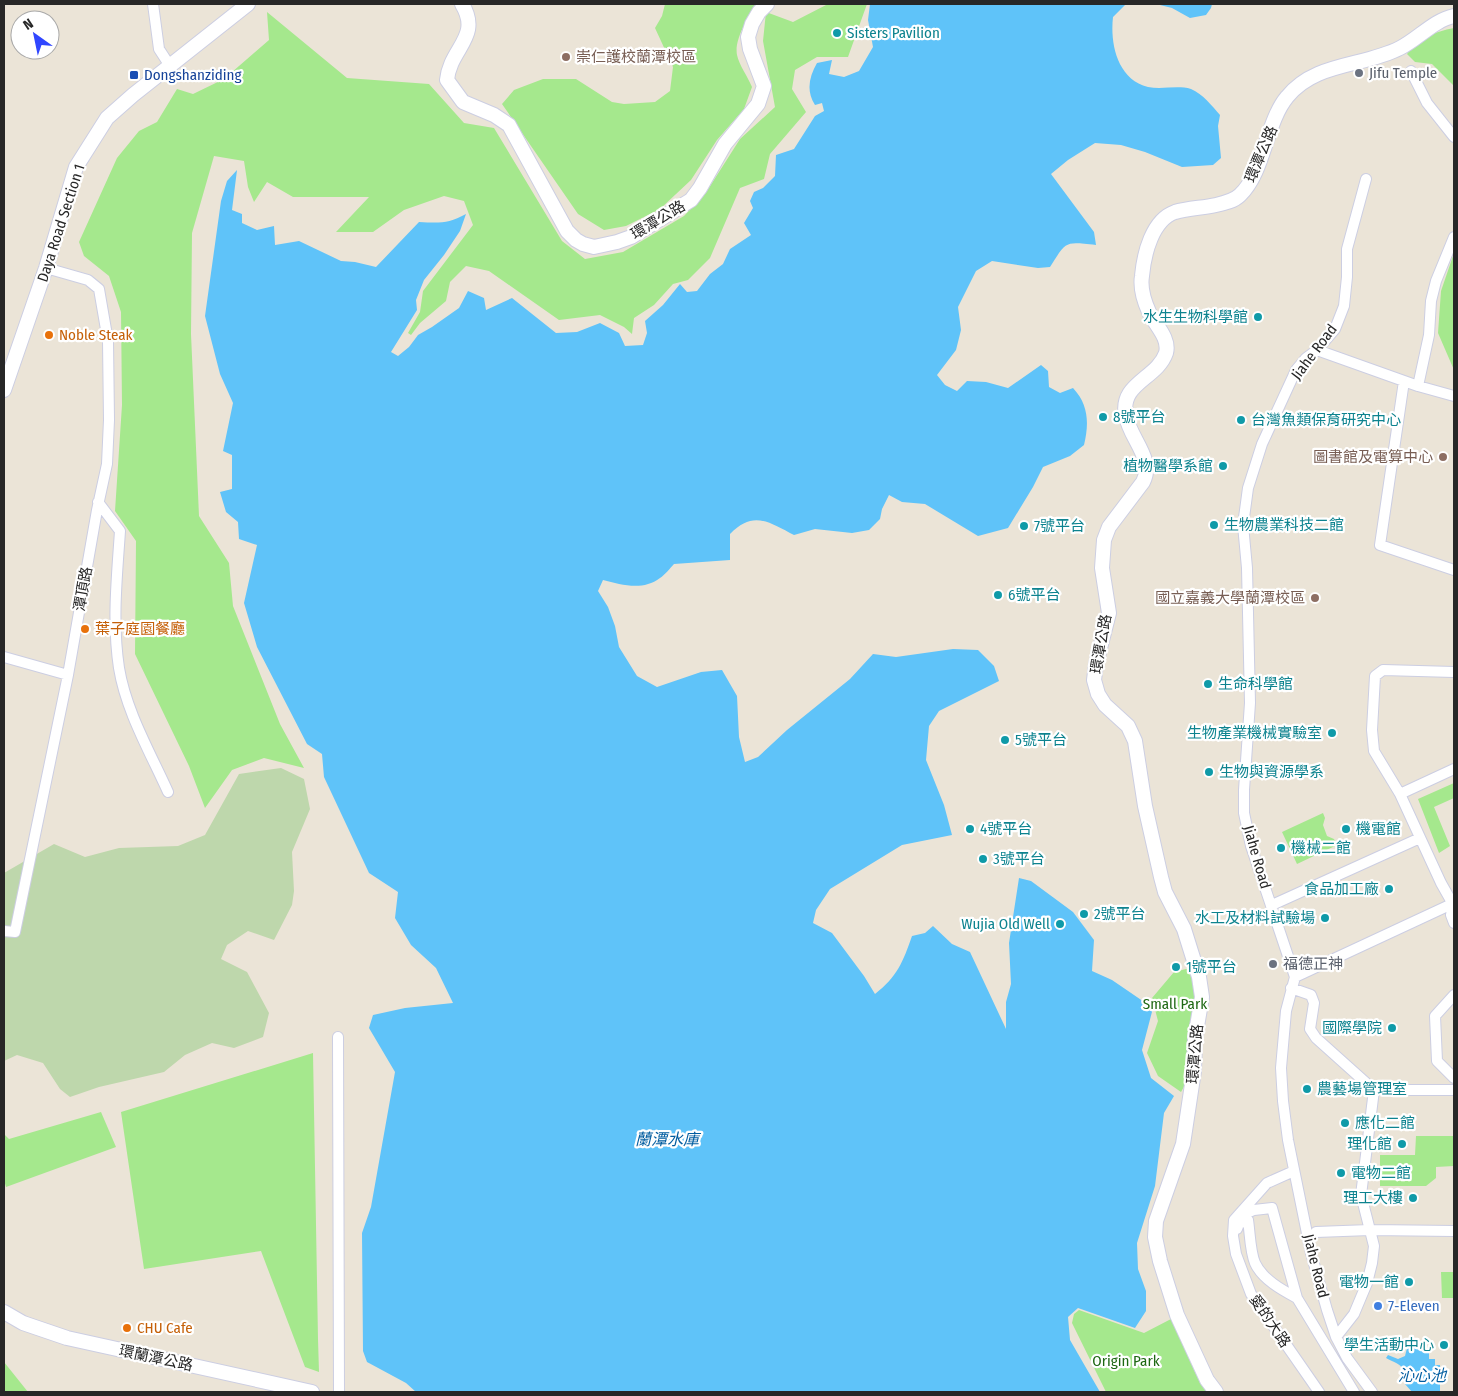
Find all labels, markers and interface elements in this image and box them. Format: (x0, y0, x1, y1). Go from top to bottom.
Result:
north arrow (10, 10, 60, 60)
text: N (20, 15, 36, 34)
place label: Sisters Pavilion (847, 24, 940, 42)
marker: Sisters Pavilion (831, 27, 843, 39)
place label: 崇仁護校蘭潭校區 (576, 48, 696, 66)
marker: 崇仁護校蘭潭校區 (560, 51, 572, 63)
place label: Jifu Temple (1369, 64, 1437, 82)
place label: Dongshanziding (144, 66, 242, 84)
marker: Jifu Temple (1353, 67, 1365, 79)
marker: Dongshanziding (128, 69, 140, 81)
street label: 環潭公路 (1241, 123, 1281, 185)
street label: Daya Road Section 1 (33, 162, 89, 284)
street label: 環潭公路 (628, 197, 688, 243)
place label: 水生生物科學館 (1143, 308, 1248, 326)
marker: 水生生物科學館 (1252, 311, 1264, 323)
street label: Jiahe Road (1287, 321, 1341, 383)
place label: Noble Steak (59, 326, 133, 344)
marker: Noble Steak (43, 329, 55, 341)
place label: 8號平台 (1113, 408, 1166, 426)
marker: 8號平台 (1097, 411, 1109, 423)
place label: 台灣魚類保育研究中心 (1251, 411, 1401, 429)
marker: 台灣魚類保育研究中心 (1235, 414, 1247, 426)
place label: 圖書館及電算中心 (1313, 448, 1433, 466)
marker: 圖書館及電算中心 (1437, 451, 1449, 463)
place label: 植物醫學系館 (1123, 457, 1213, 475)
marker: 植物醫學系館 (1217, 460, 1229, 472)
place label: 生物農業科技二館 (1224, 516, 1344, 534)
place label: 7號平台 (1034, 517, 1085, 535)
marker: 生物農業科技二館 (1208, 519, 1220, 531)
marker: 7號平台 (1018, 520, 1030, 532)
street label: 潭頂路 (70, 565, 96, 613)
place label: 6號平台 (1008, 586, 1060, 604)
marker: 6號平台 (992, 589, 1004, 601)
place label: 國立嘉義大學蘭潭校區 (1155, 589, 1305, 607)
marker: 國立嘉義大學蘭潭校區 (1309, 592, 1321, 604)
street label: 環潭公路 (1087, 613, 1115, 675)
place label: 葉子庭園餐廳 (95, 620, 185, 638)
marker: 葉子庭園餐廳 (79, 623, 91, 635)
place label: 生命科學館 (1218, 675, 1293, 693)
marker: 生命科學館 (1202, 678, 1214, 690)
place label: 生物產業機械實驗室 (1187, 724, 1322, 742)
marker: 生物產業機械實驗室 (1326, 727, 1338, 739)
place label: 5號平台 (1015, 731, 1067, 749)
marker: 5號平台 (999, 734, 1011, 746)
place label: 生物與資源學系 (1219, 763, 1324, 781)
marker: 生物與資源學系 (1203, 766, 1215, 778)
place label: 4號平台 (980, 820, 1032, 838)
place label: 機電館 (1356, 820, 1401, 838)
marker: 4號平台 (964, 823, 976, 835)
street label: Jiahe Road (1239, 823, 1275, 891)
marker: 機電館 (1340, 823, 1352, 835)
place label: 機械二館 (1291, 839, 1351, 857)
marker: 機械二館 (1275, 842, 1287, 854)
place label: 3號平台 (993, 850, 1045, 868)
marker: 3號平台 (977, 853, 989, 865)
place label: 食品加工廠 (1304, 880, 1379, 898)
marker: 食品加工廠 (1383, 883, 1395, 895)
place label: 2號平台 (1094, 905, 1146, 923)
marker: 2號平台 (1078, 908, 1090, 920)
place label: 水工及材料試驗場 (1195, 909, 1315, 927)
marker: 水工及材料試驗場 (1319, 912, 1331, 924)
place label: Wujia Old Well (961, 915, 1050, 933)
marker: Wujia Old Well (1054, 918, 1066, 930)
place label: 福德正神 (1283, 955, 1343, 973)
place label: 1號平台 (1186, 958, 1237, 976)
marker: 福德正神 (1267, 958, 1279, 970)
marker: 1號平台 (1170, 961, 1182, 973)
park label: Small Park (1143, 995, 1207, 1013)
place label: 國際學院 (1322, 1019, 1382, 1037)
marker: 國際學院 (1386, 1022, 1398, 1034)
street label: 環潭公路 (1183, 1023, 1207, 1085)
place label: 農藝場管理室 (1317, 1080, 1407, 1098)
marker: 農藝場管理室 (1301, 1083, 1313, 1095)
place label: 應化二館 (1355, 1114, 1415, 1132)
marker: 應化二館 (1339, 1117, 1351, 1129)
water label: 蘭潭水庫 (635, 1130, 702, 1149)
place label: 理化館 (1347, 1135, 1392, 1153)
marker: 理化館 (1396, 1138, 1408, 1150)
place label: 電物二館 (1351, 1164, 1411, 1182)
marker: 電物二館 (1335, 1167, 1347, 1179)
place label: 理工大樓 (1343, 1189, 1403, 1207)
marker: 理工大樓 (1407, 1192, 1419, 1204)
street label: Jiahe Road (1299, 1232, 1333, 1300)
place label: 電物一館 (1339, 1273, 1399, 1291)
marker: 電物一館 (1403, 1276, 1415, 1288)
street label: 愛的大路 (1246, 1291, 1294, 1351)
place label: 7-Eleven (1388, 1297, 1440, 1315)
marker: 7-Eleven (1372, 1300, 1384, 1312)
place label: CHU Cafe (137, 1319, 193, 1337)
marker: CHU Cafe (121, 1322, 133, 1334)
place label: 學生活動中心 (1344, 1336, 1434, 1354)
marker: 學生活動中心 (1438, 1339, 1450, 1351)
street label: 環蘭潭公路 (117, 1341, 195, 1375)
park label: Origin Park (1092, 1352, 1160, 1370)
water label: 沁心池 (1398, 1366, 1448, 1385)

